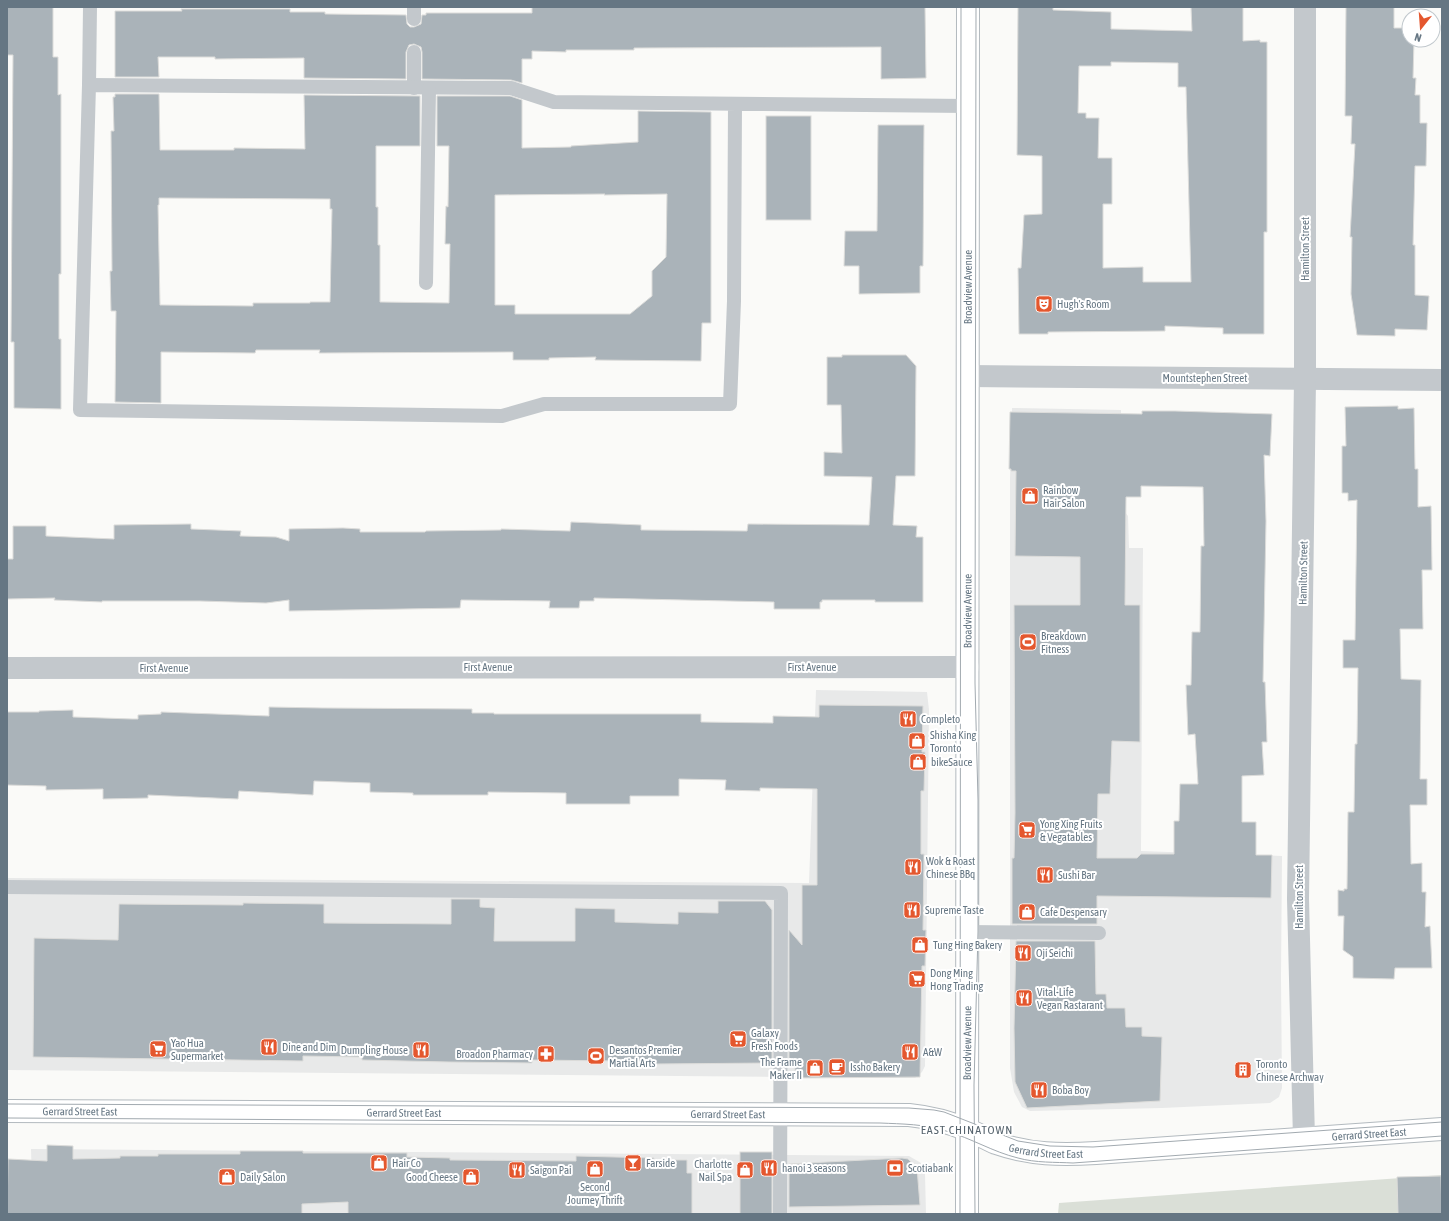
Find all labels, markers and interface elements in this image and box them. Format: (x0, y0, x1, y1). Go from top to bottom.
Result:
north arrow (1401, 8, 1441, 48)
text: N (1413, 31, 1423, 44)
street label: Hamilton Street (1299, 217, 1311, 281)
street label: Broadview Avenue (962, 250, 974, 324)
theatre icon: Hugh's Room (1034, 294, 1054, 314)
place label: Hugh's Room (1057, 298, 1110, 310)
street label: Mountstephen Street (1163, 372, 1247, 384)
place label: Rainbow Hair Salon (1043, 484, 1085, 509)
shop icon: Rainbow Hair Salon (1020, 486, 1040, 506)
street label: Hamilton Street (1296, 541, 1310, 605)
street label: Broadview Avenue (961, 574, 974, 648)
place label: Breakdown Fitness (1041, 630, 1086, 655)
sports icon: Breakdown Fitness (1018, 632, 1038, 652)
street label: First Avenue (463, 661, 513, 673)
street label: First Avenue (787, 661, 837, 673)
street label: First Avenue (139, 662, 189, 674)
restaurant icon: Completo (898, 709, 918, 729)
place label: Completo (921, 713, 960, 725)
place label: Shisha King Toronto (930, 729, 977, 754)
shop icon: Shisha King Toronto (907, 731, 927, 751)
shop icon: bikeSauce (908, 752, 928, 772)
place label: bikeSauce (931, 756, 972, 768)
place label: Yong Xing Fruits & Vegatables (1040, 818, 1102, 843)
supermarket icon: Yong Xing Fruits & Vegatables (1017, 820, 1037, 840)
place label: Wok & Roast Chinese BBq (926, 855, 975, 880)
restaurant icon: Wok & Roast Chinese BBq (903, 857, 923, 877)
restaurant icon: Sushi Bar (1035, 865, 1055, 885)
street label: Hamilton Street (1293, 865, 1305, 929)
place label: Sushi Bar (1058, 869, 1096, 881)
restaurant icon: Supreme Taste (902, 900, 922, 920)
shop icon: Cafe Despensary (1017, 902, 1037, 922)
place label: Supreme Taste (925, 904, 984, 916)
place label: Cafe Despensary (1040, 906, 1107, 918)
shop icon: Tung Hing Bakery (910, 935, 930, 955)
place label: Tung Hing Bakery (933, 939, 1003, 951)
restaurant icon: Oji Seichi (1013, 943, 1033, 963)
place label: Oji Seichi (1036, 947, 1073, 959)
place label: Dong Ming Hong Trading (930, 967, 984, 992)
supermarket icon: Dong Ming Hong Trading (907, 969, 927, 989)
place label: Vital-Life Vegan Rastarant (1037, 986, 1103, 1011)
restaurant icon: Vital-Life Vegan Rastarant (1014, 988, 1034, 1008)
street label: Broadview Avenue (961, 1006, 973, 1080)
place label: Galaxy Fresh Foods (751, 1027, 798, 1052)
supermarket icon: Galaxy Fresh Foods (728, 1029, 748, 1049)
place label: Yao Hua Supermarket (171, 1037, 223, 1062)
restaurant icon: Dine and Dim (259, 1037, 279, 1057)
supermarket icon: Yao Hua Supermarket (148, 1039, 168, 1059)
restaurant icon: Dumpling House (411, 1040, 431, 1060)
place label: Dine and Dim (282, 1041, 336, 1053)
restaurant icon: A&W (900, 1042, 920, 1062)
place label: Dumpling House (341, 1044, 408, 1056)
pharmacy icon: Broadon Pharmacy (536, 1044, 556, 1064)
place label: Desantos Premier Martial Arts (609, 1044, 681, 1069)
sports icon: Desantos Premier Martial Arts (586, 1046, 606, 1066)
place label: A&W (923, 1046, 942, 1058)
place label: Broadon Pharmacy (456, 1048, 533, 1060)
place label: The Frame Maker II (760, 1056, 802, 1081)
cafe icon: Issho Bakery (827, 1057, 847, 1077)
shop icon: The Frame Maker II (805, 1058, 825, 1078)
place label: Toronto Chinese Archway (1256, 1058, 1324, 1083)
building icon: Toronto Chinese Archway (1233, 1060, 1253, 1080)
place label: Issho Bakery (850, 1061, 901, 1073)
restaurant icon: Boba Boy (1029, 1080, 1049, 1100)
place label: Boba Boy (1052, 1084, 1089, 1096)
street label: Gerrard Street East (43, 1105, 117, 1117)
street label: Gerrard Street East (367, 1107, 441, 1119)
street label: Gerrard Street East (691, 1108, 765, 1120)
district label: EAST CHINATOWN (921, 1123, 1013, 1137)
street label: Gerrard Street East (1331, 1125, 1407, 1143)
street label: Gerrard Street East (1008, 1141, 1083, 1160)
shop icon: Hair Co (369, 1153, 389, 1173)
bar icon: Farside (623, 1153, 643, 1173)
place label: Hair Co (392, 1157, 421, 1169)
place label: Farside (646, 1157, 675, 1169)
place label: Charlotte Nail Spa (694, 1158, 732, 1183)
restaurant icon: hanoi 3 seasons (759, 1158, 779, 1178)
bank icon: Scotiabank (885, 1158, 905, 1178)
shop icon: Second Journey Thrift (585, 1159, 605, 1179)
restaurant icon: Saigon Pai (507, 1160, 527, 1180)
shop icon: Charlotte Nail Spa (735, 1160, 755, 1180)
place label: hanoi 3 seasons (782, 1162, 846, 1174)
place label: Scotiabank (908, 1162, 953, 1174)
place label: Saigon Pai (530, 1164, 572, 1176)
shop icon: Daily Salon (217, 1167, 237, 1187)
shop icon: Good Cheese (461, 1167, 481, 1187)
place label: Daily Salon (240, 1171, 286, 1183)
place label: Good Cheese (406, 1171, 458, 1183)
place label: Second Journey Thrift (567, 1181, 623, 1206)

